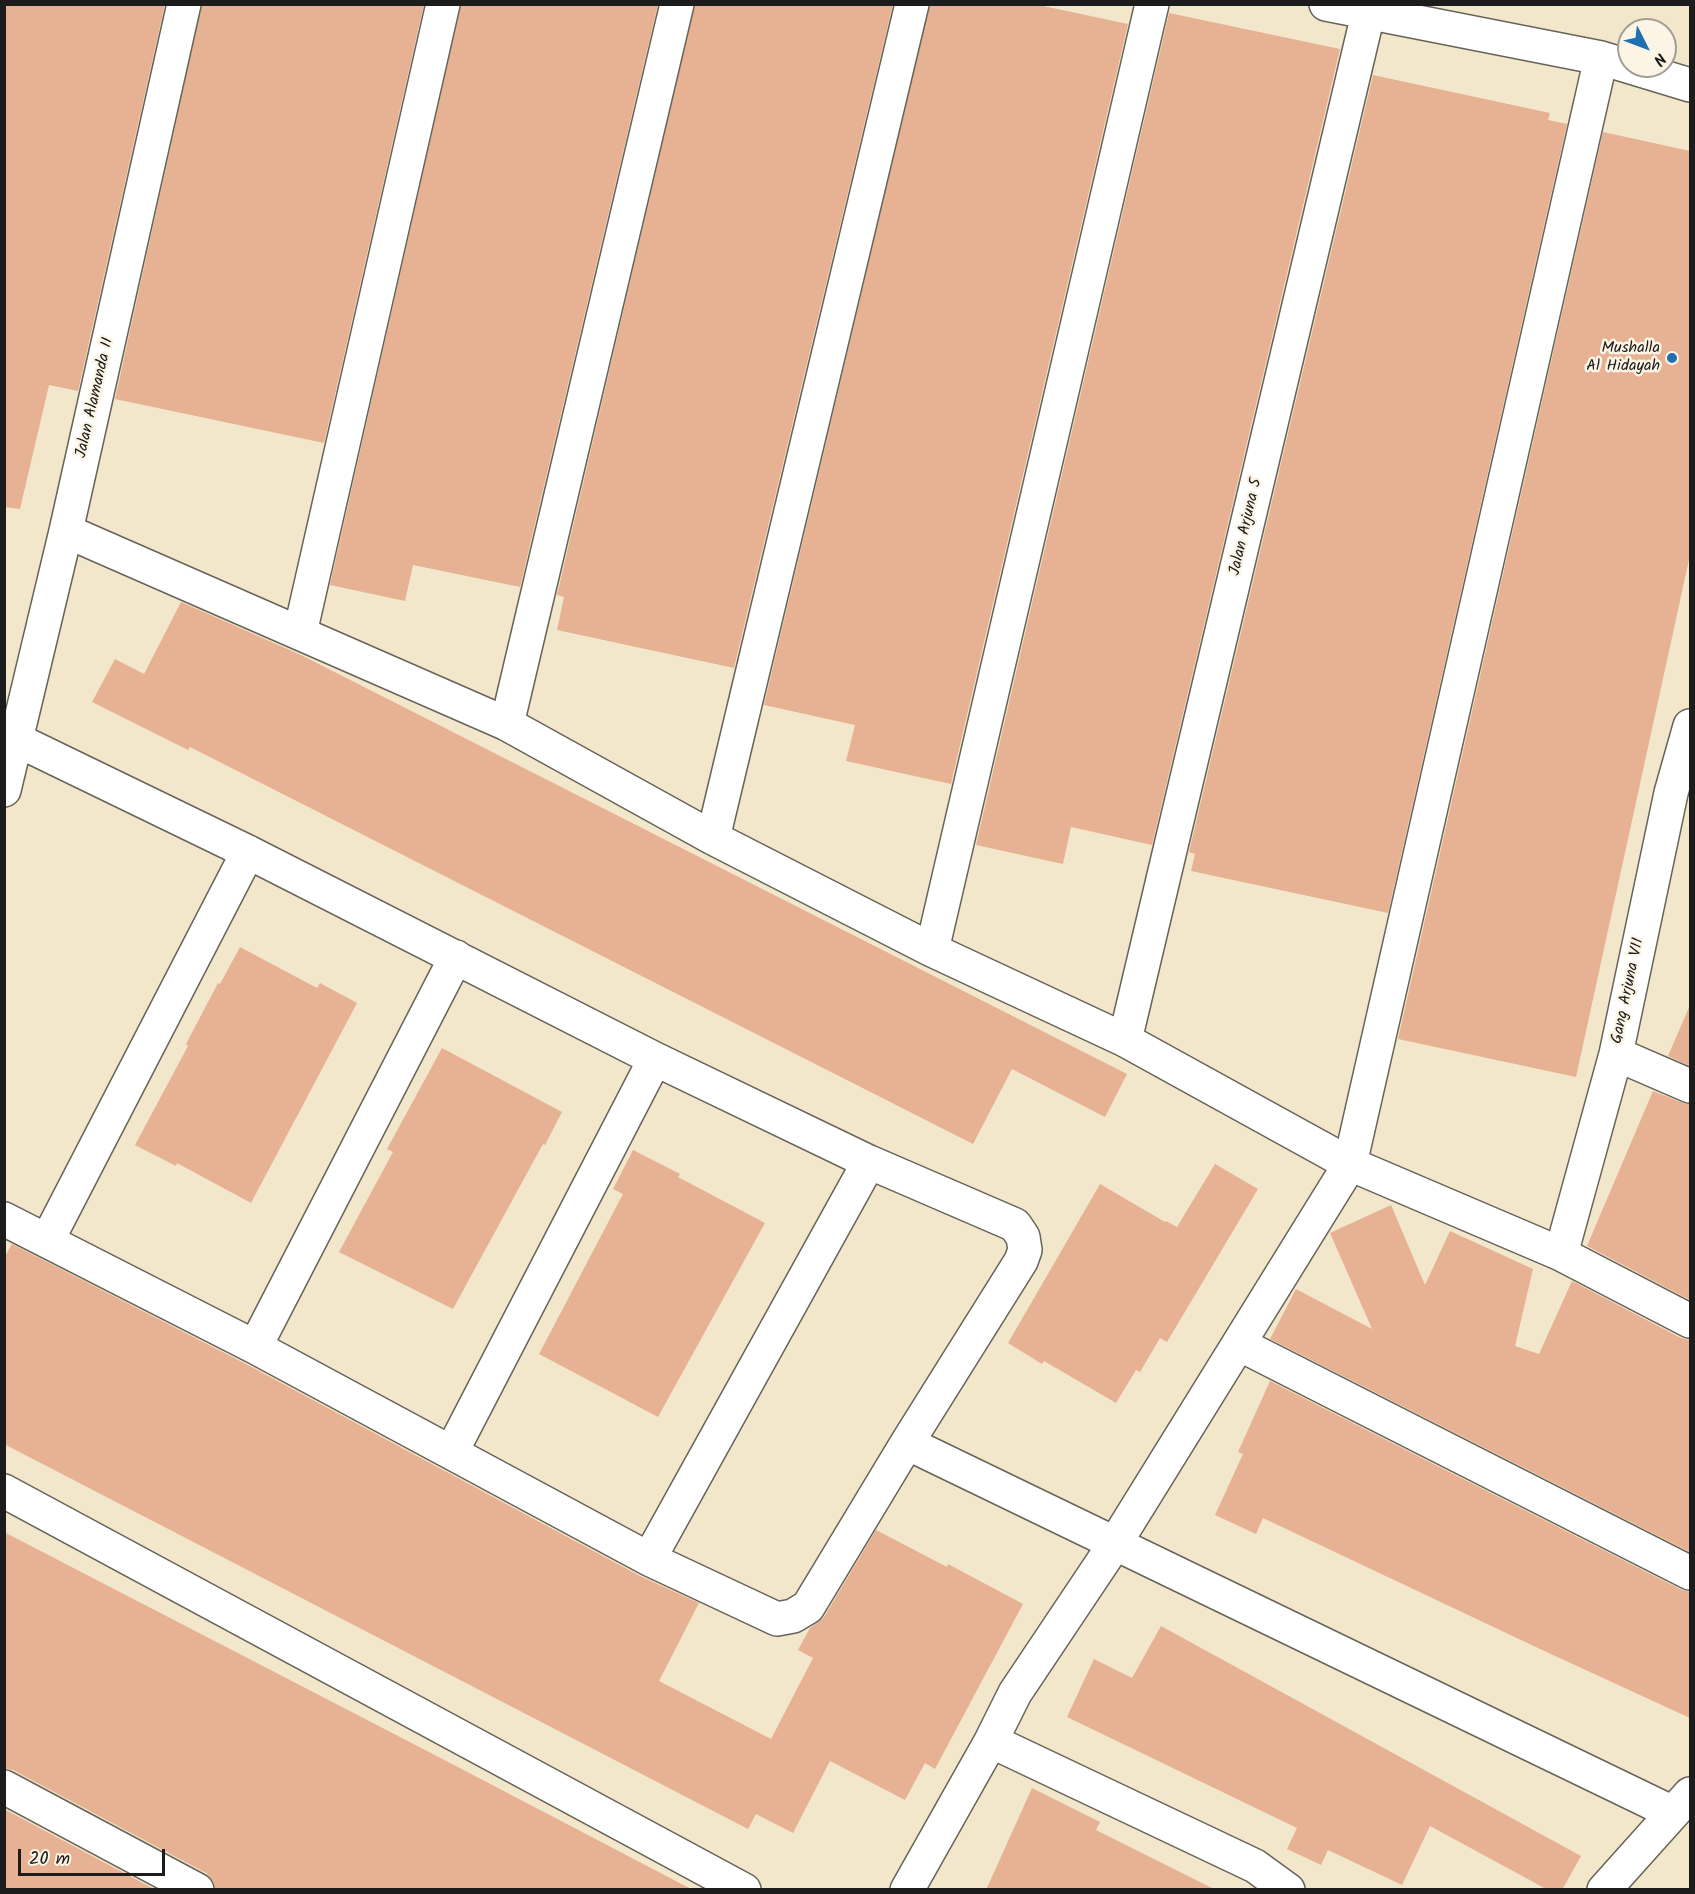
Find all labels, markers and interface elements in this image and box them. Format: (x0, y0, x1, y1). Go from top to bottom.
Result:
north arrow (1617, 18, 1677, 78)
text: N (1647, 47, 1672, 71)
street label: Jalan Alamanda II (73, 336, 119, 460)
place label: Mushalla Al Hidayah (1586, 339, 1660, 377)
marker: Mushalla Al Hidayah (1665, 351, 1679, 365)
street label: Jalan Arjuna 5 (1226, 477, 1268, 577)
street label: Gang Arjuna VII (1608, 936, 1650, 1046)
scale bar (21, 1837, 168, 1875)
text: 20 m (29, 1845, 70, 1874)

